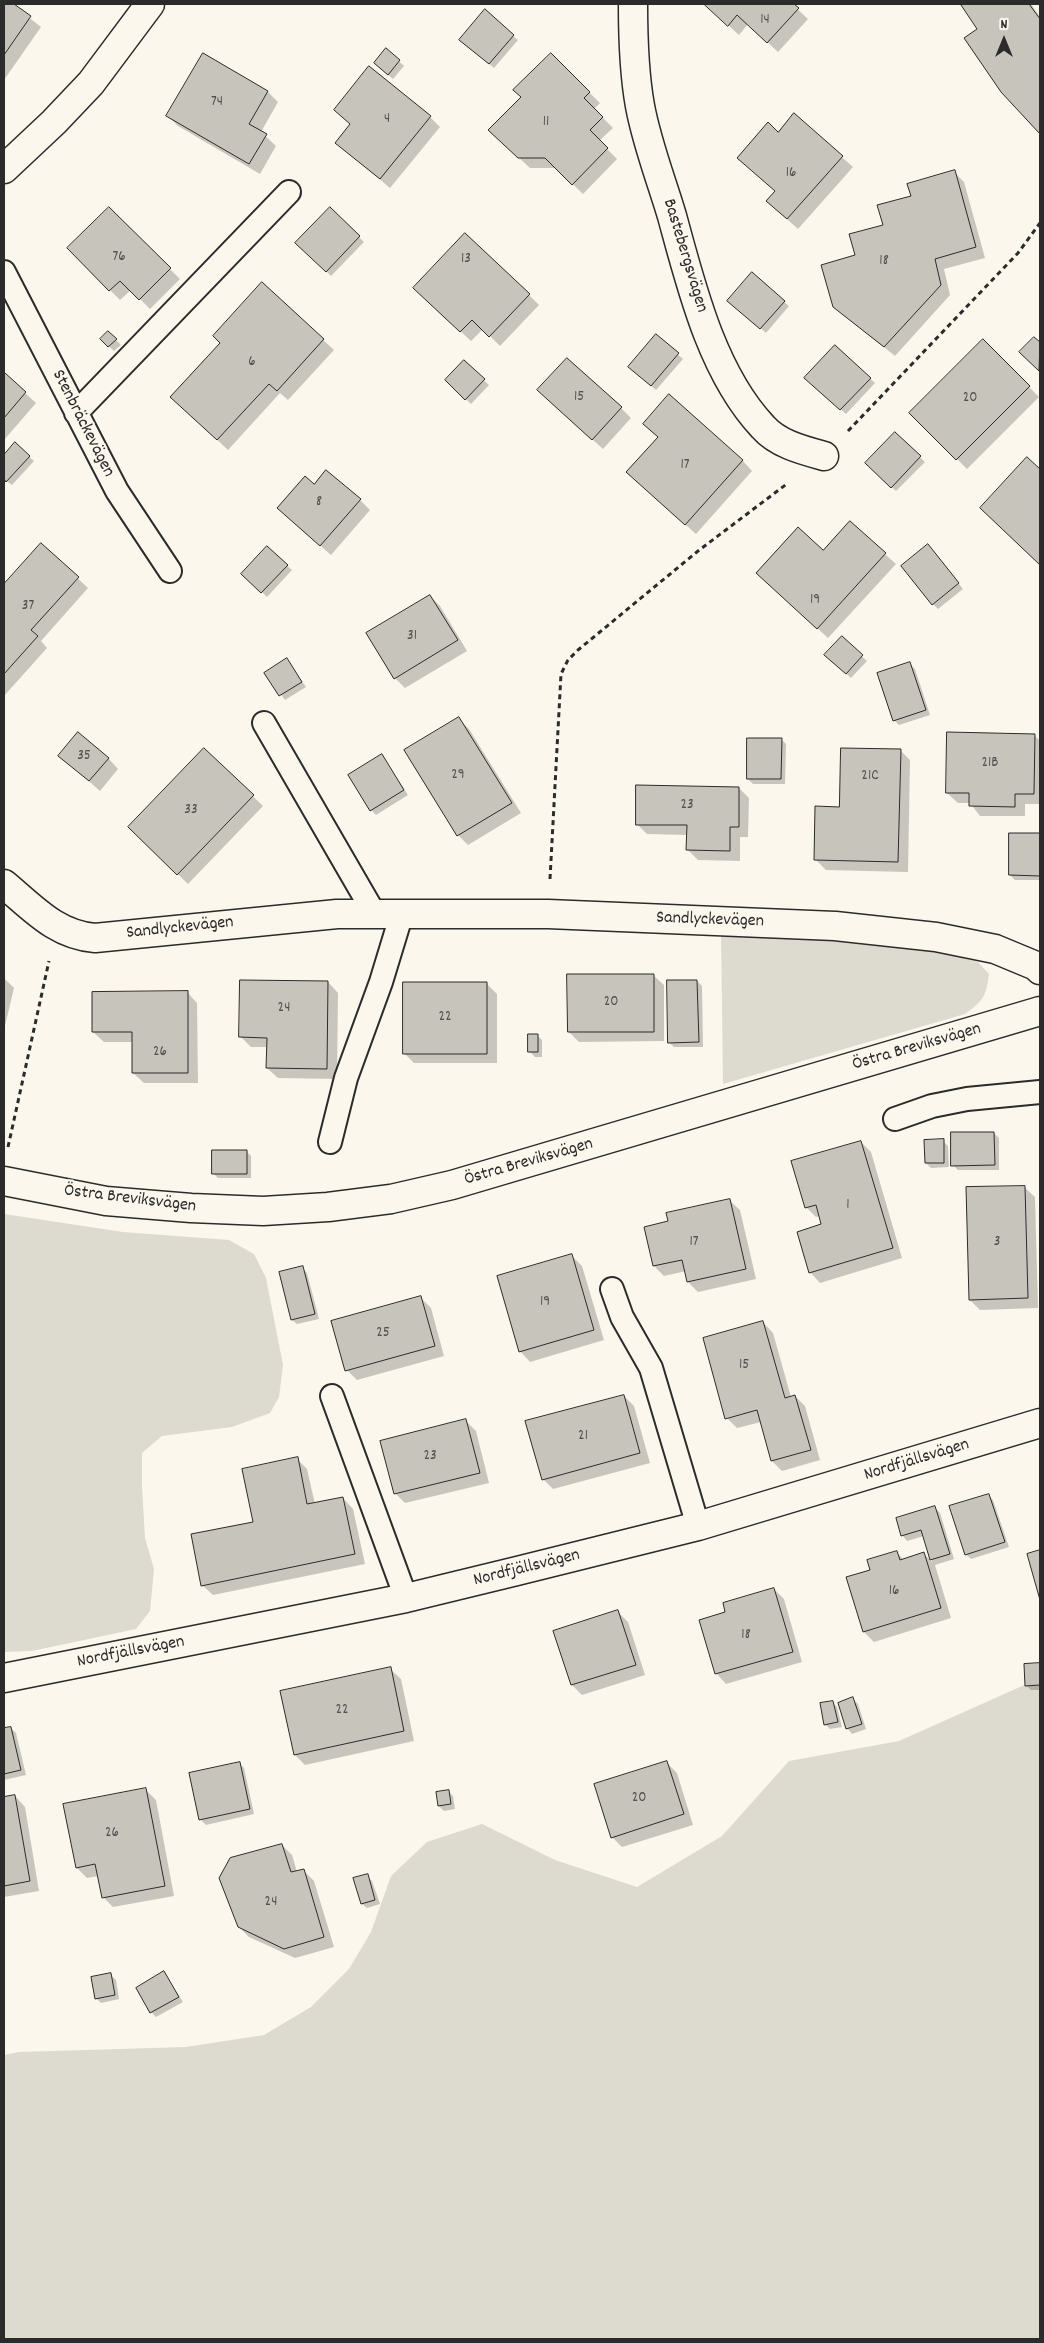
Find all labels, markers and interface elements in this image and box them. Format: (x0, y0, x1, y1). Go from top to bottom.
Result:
house number: 14 (760, 12, 770, 30)
north arrow (979, 15, 1029, 65)
text: N (1001, 15, 1007, 35)
house number: 74 (211, 94, 223, 112)
house number: 4 (384, 111, 390, 129)
house number: 11 (543, 114, 549, 132)
house number: 16 (786, 165, 796, 183)
street label: Bastebergsvägen (656, 197, 712, 315)
house number: 76 (112, 249, 126, 267)
house number: 13 (461, 251, 471, 269)
house number: 18 (879, 253, 889, 271)
house number: 6 (248, 354, 256, 372)
street label: Stenbräckevägen (46, 367, 118, 481)
house number: 15 (574, 389, 584, 407)
house number: 20 (963, 390, 977, 408)
house number: 17 (680, 457, 690, 475)
house number: 8 (316, 494, 322, 512)
house number: 19 (810, 592, 820, 610)
house number: 37 (22, 598, 34, 616)
house number: 31 (407, 628, 417, 646)
house number: 35 (77, 748, 91, 766)
house number: 21B (982, 755, 998, 773)
house number: 29 (451, 767, 465, 785)
house number: 21C (861, 768, 879, 786)
house number: 23 (680, 797, 694, 815)
house number: 33 (184, 802, 198, 820)
street label: Sandlyckevägen (656, 908, 764, 934)
street label: Sandlyckevägen (125, 913, 235, 945)
house number: 20 (604, 994, 618, 1012)
house number: 24 (278, 1000, 290, 1018)
house number: 22 (438, 1009, 452, 1027)
street label: Östra Breviksvägen (850, 1019, 984, 1077)
house number: 26 (153, 1044, 167, 1062)
street label: Östra Breviksvägen (462, 1134, 596, 1192)
street label: Östra Breviksvägen (63, 1181, 197, 1219)
house number: 1 (846, 1197, 850, 1215)
house number: 17 (689, 1234, 699, 1252)
house number: 3 (994, 1234, 1000, 1252)
house number: 19 (540, 1294, 550, 1312)
house number: 25 (376, 1325, 390, 1343)
house number: 15 (739, 1357, 749, 1375)
house number: 21 (578, 1428, 588, 1446)
street label: Nordfjällsvägen (862, 1435, 972, 1487)
house number: 23 (423, 1448, 437, 1466)
street label: Nordfjällsvägen (472, 1545, 582, 1593)
house number: 16 (889, 1583, 899, 1601)
house number: 18 (741, 1627, 751, 1645)
street label: Nordfjällsvägen (76, 1632, 186, 1674)
house number: 22 (335, 1702, 349, 1720)
house number: 20 (632, 1790, 646, 1808)
house number: 26 (105, 1825, 119, 1843)
house number: 24 (265, 1894, 277, 1912)

